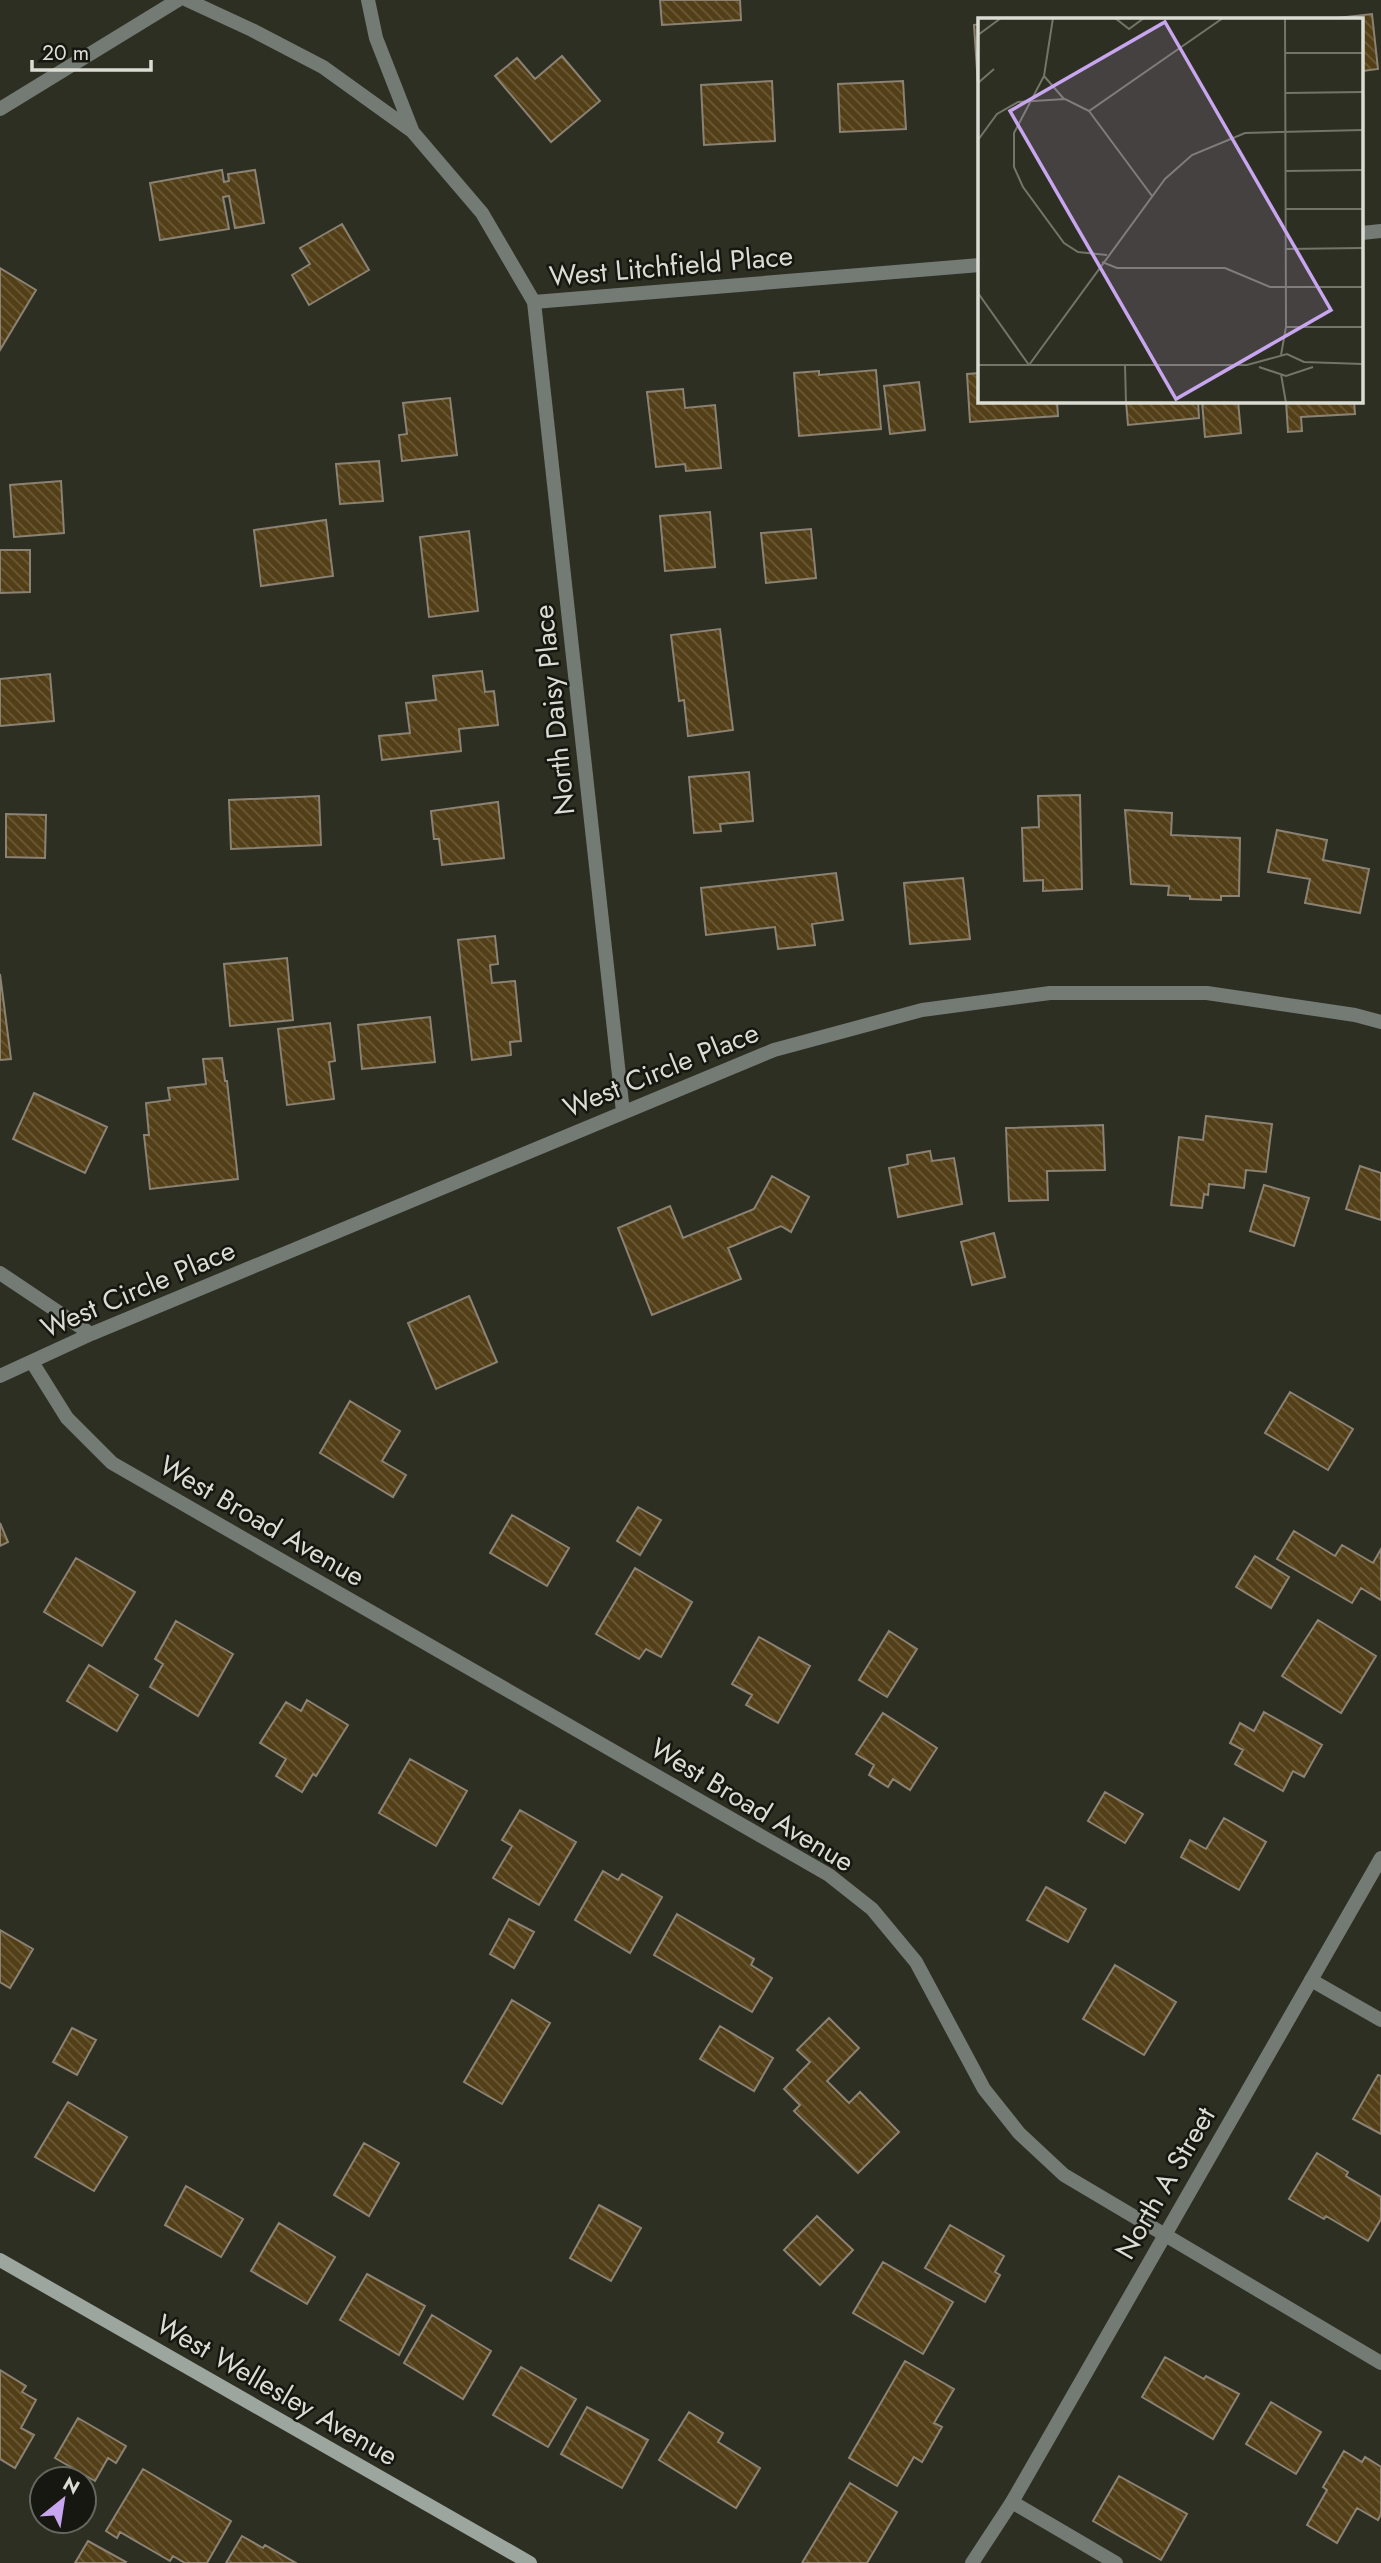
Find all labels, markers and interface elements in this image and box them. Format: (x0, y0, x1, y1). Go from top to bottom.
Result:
inset map (978, 18, 1364, 402)
scale bar (32, 28, 150, 72)
text: 20 m (42, 38, 89, 68)
street label: West Litchfield Place (547, 235, 795, 297)
street label: North Daisy Place (523, 603, 585, 817)
street label: West Circle Place (557, 1012, 765, 1128)
street label: West Circle Place (34, 1230, 242, 1348)
street label: West Broad Avenue (152, 1445, 372, 1597)
street label: West Broad Avenue (642, 1728, 862, 1882)
street label: North A Street (1105, 2099, 1225, 2267)
street label: West Wellesley Avenue (148, 2304, 406, 2476)
north arrow (28, 2465, 98, 2535)
text: N (58, 2470, 85, 2501)

